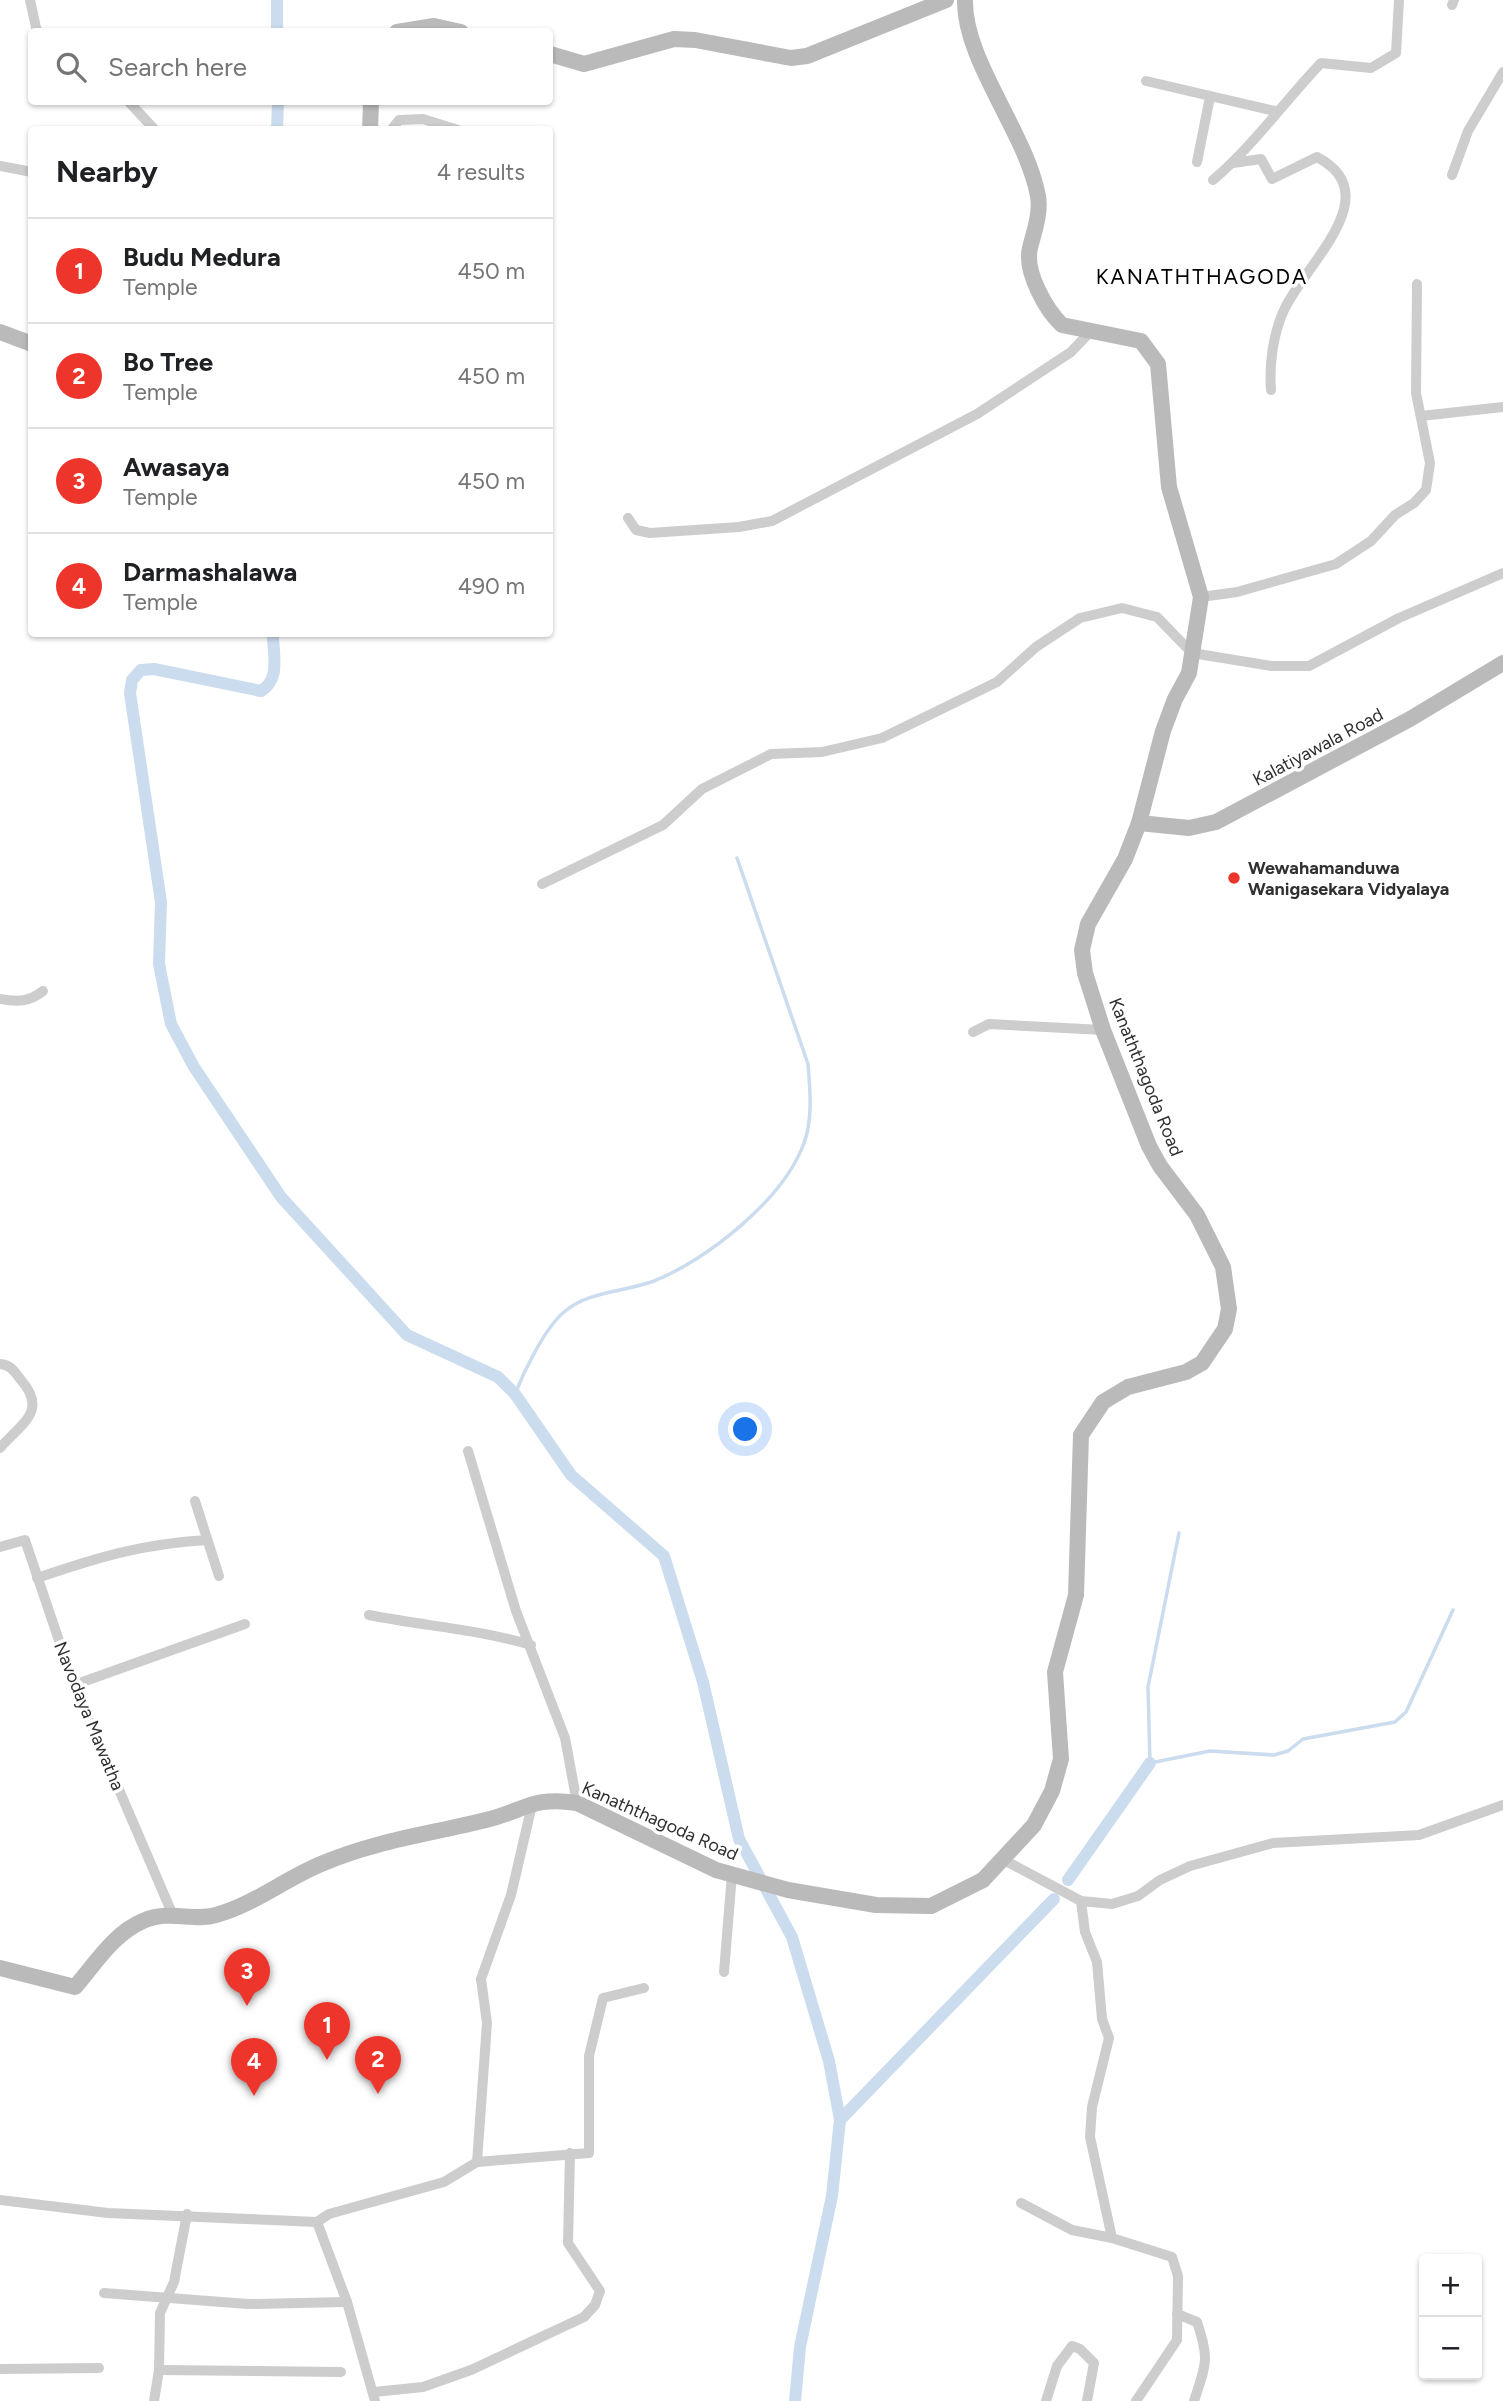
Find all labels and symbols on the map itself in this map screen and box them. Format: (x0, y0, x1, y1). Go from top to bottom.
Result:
district label: KANATHTHAGODA (1096, 264, 1308, 289)
street label: Kalatiyawala Road (1249, 703, 1387, 791)
place label: Wewahamanduwa Wanigasekara Vidyalaya (1248, 857, 1449, 900)
marker: Wewahamanduwa Wanigasekara Vidyalaya (1226, 870, 1242, 886)
street label: Kanaththagoda Road (1104, 995, 1188, 1159)
your location (728, 1412, 762, 1446)
street label: Navodaya Mawatha (49, 1638, 129, 1794)
street label: Kanaththagoda Road (578, 1777, 742, 1865)
pin: 3 (224, 1948, 270, 2006)
pin: 1 (304, 2002, 350, 2060)
pin: 2 (355, 2036, 401, 2094)
pin: 4 (231, 2038, 277, 2096)

